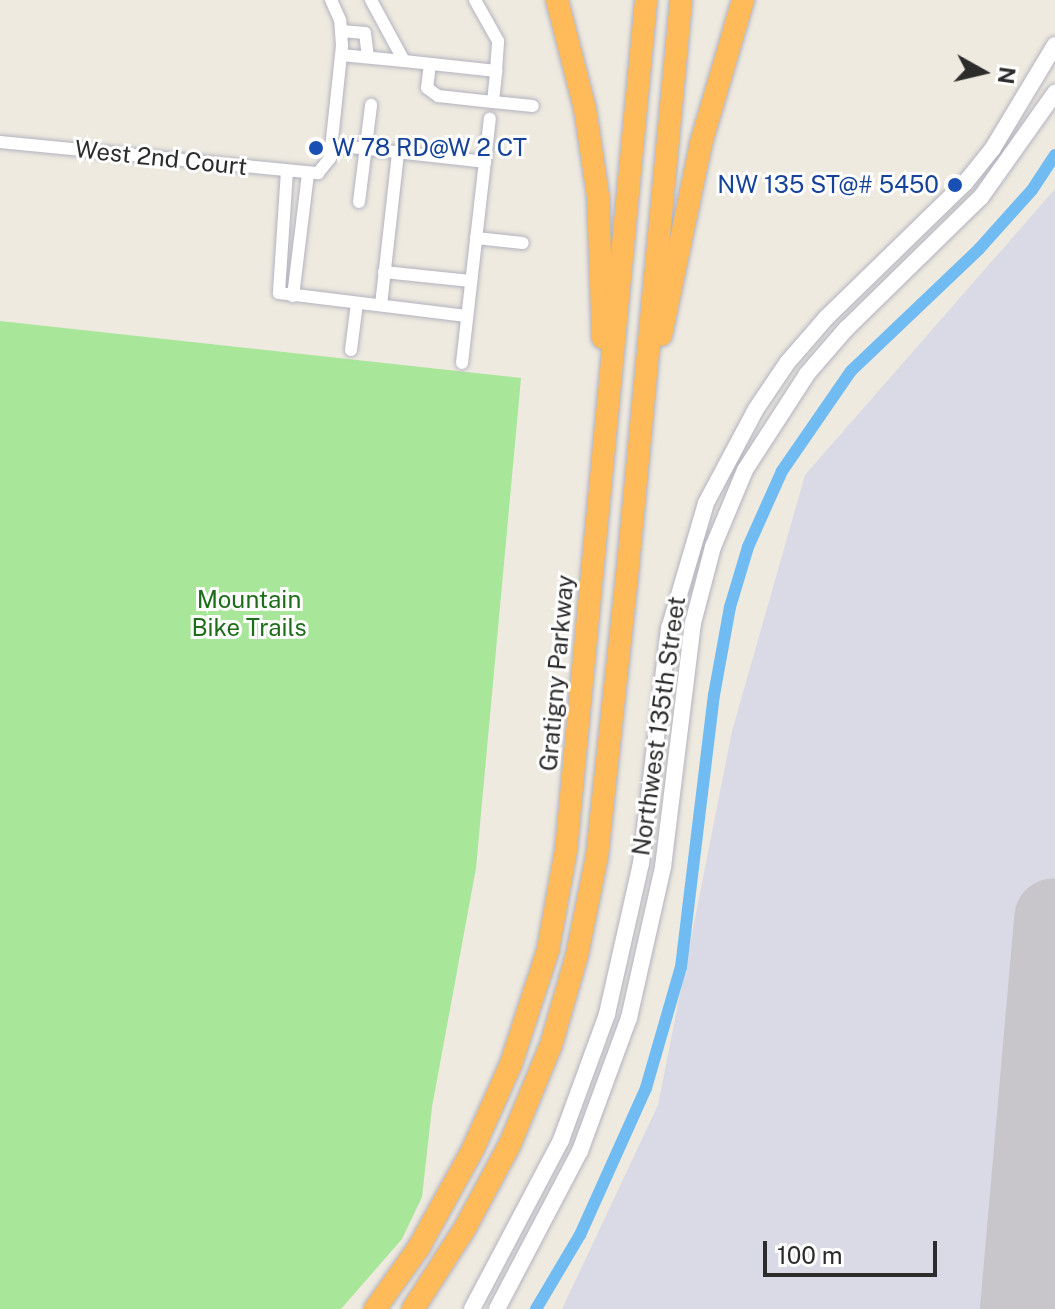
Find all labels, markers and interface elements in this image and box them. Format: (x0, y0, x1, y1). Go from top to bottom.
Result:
north arrow (943, 32, 1023, 112)
text: N (993, 65, 1021, 86)
place label: W 78 RD@W 2 CT (332, 134, 527, 162)
street label: West 2nd Court (73, 135, 249, 181)
marker: W 78 RD@W 2 CT (307, 139, 325, 157)
place label: NW 135 ST@# 5450 (717, 171, 939, 199)
marker: NW 135 ST@# 5450 (946, 176, 964, 194)
street label: Gratigny Parkway (534, 574, 580, 772)
park label: Mountain Bike Trails (191, 586, 307, 642)
street label: Northwest 135th Street (627, 594, 691, 858)
scale bar (767, 1225, 941, 1275)
text: 100 m (777, 1241, 843, 1269)

